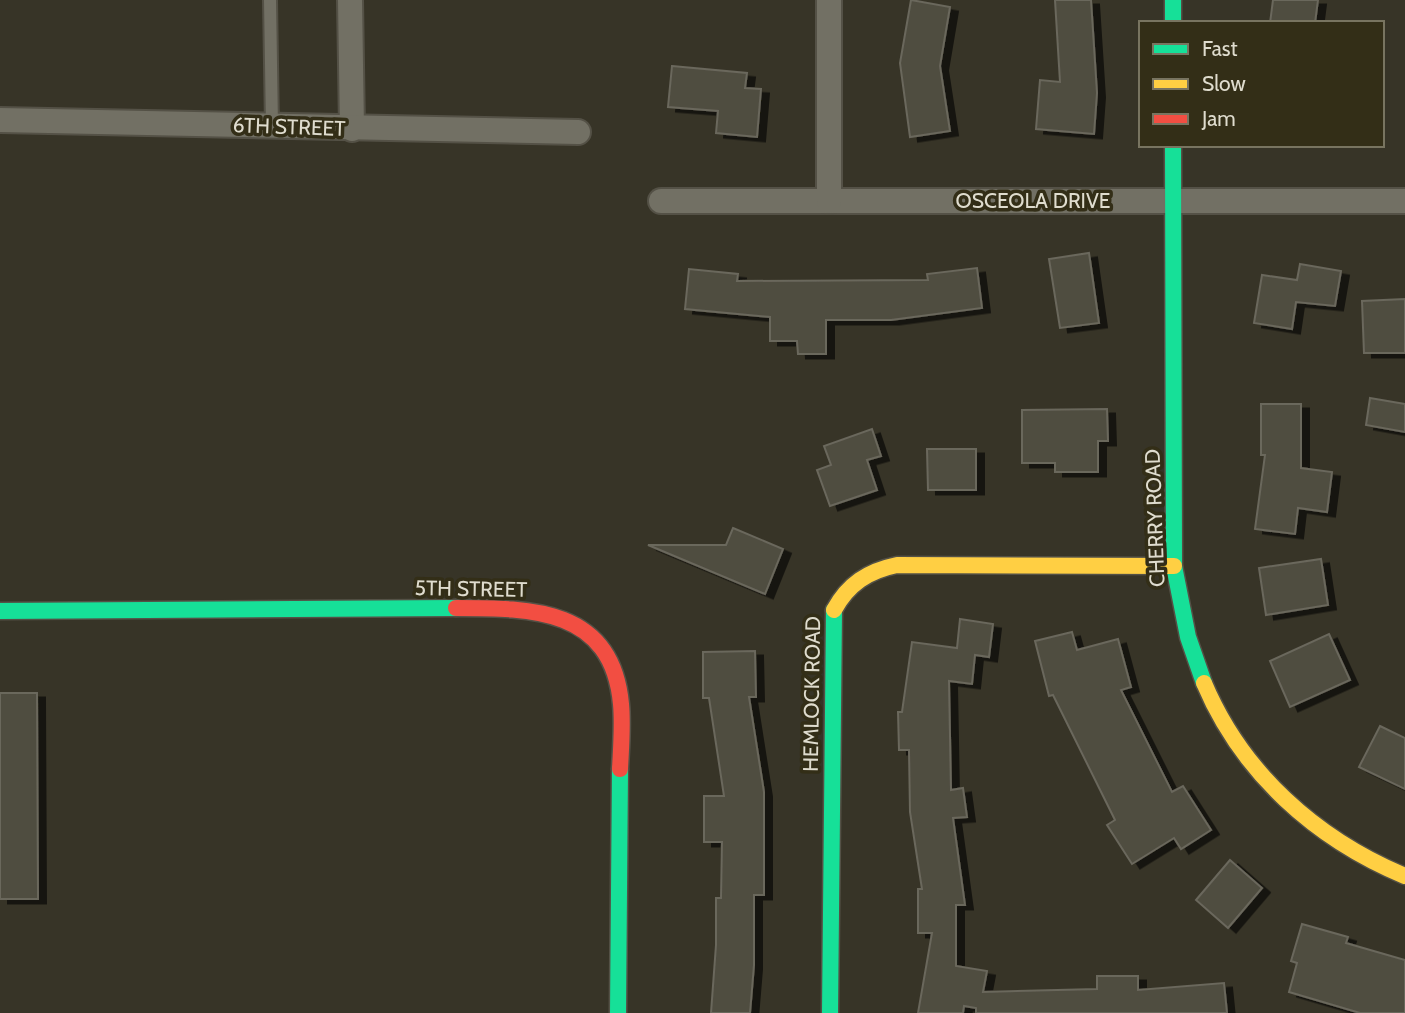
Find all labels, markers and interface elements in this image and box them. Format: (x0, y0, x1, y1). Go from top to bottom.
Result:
legend (1139, 21, 1384, 147)
text: Fast (1202, 36, 1238, 61)
text: Slow (1202, 71, 1246, 96)
text: Jam (1201, 106, 1236, 131)
street label: 6TH STREET (232, 112, 346, 141)
street label: OSCEOLA DRIVE (956, 188, 1110, 213)
street label: CHERRY ROAD (1140, 449, 1169, 587)
street label: 5TH STREET (414, 575, 528, 602)
street label: HEMLOCK ROAD (798, 616, 825, 772)

